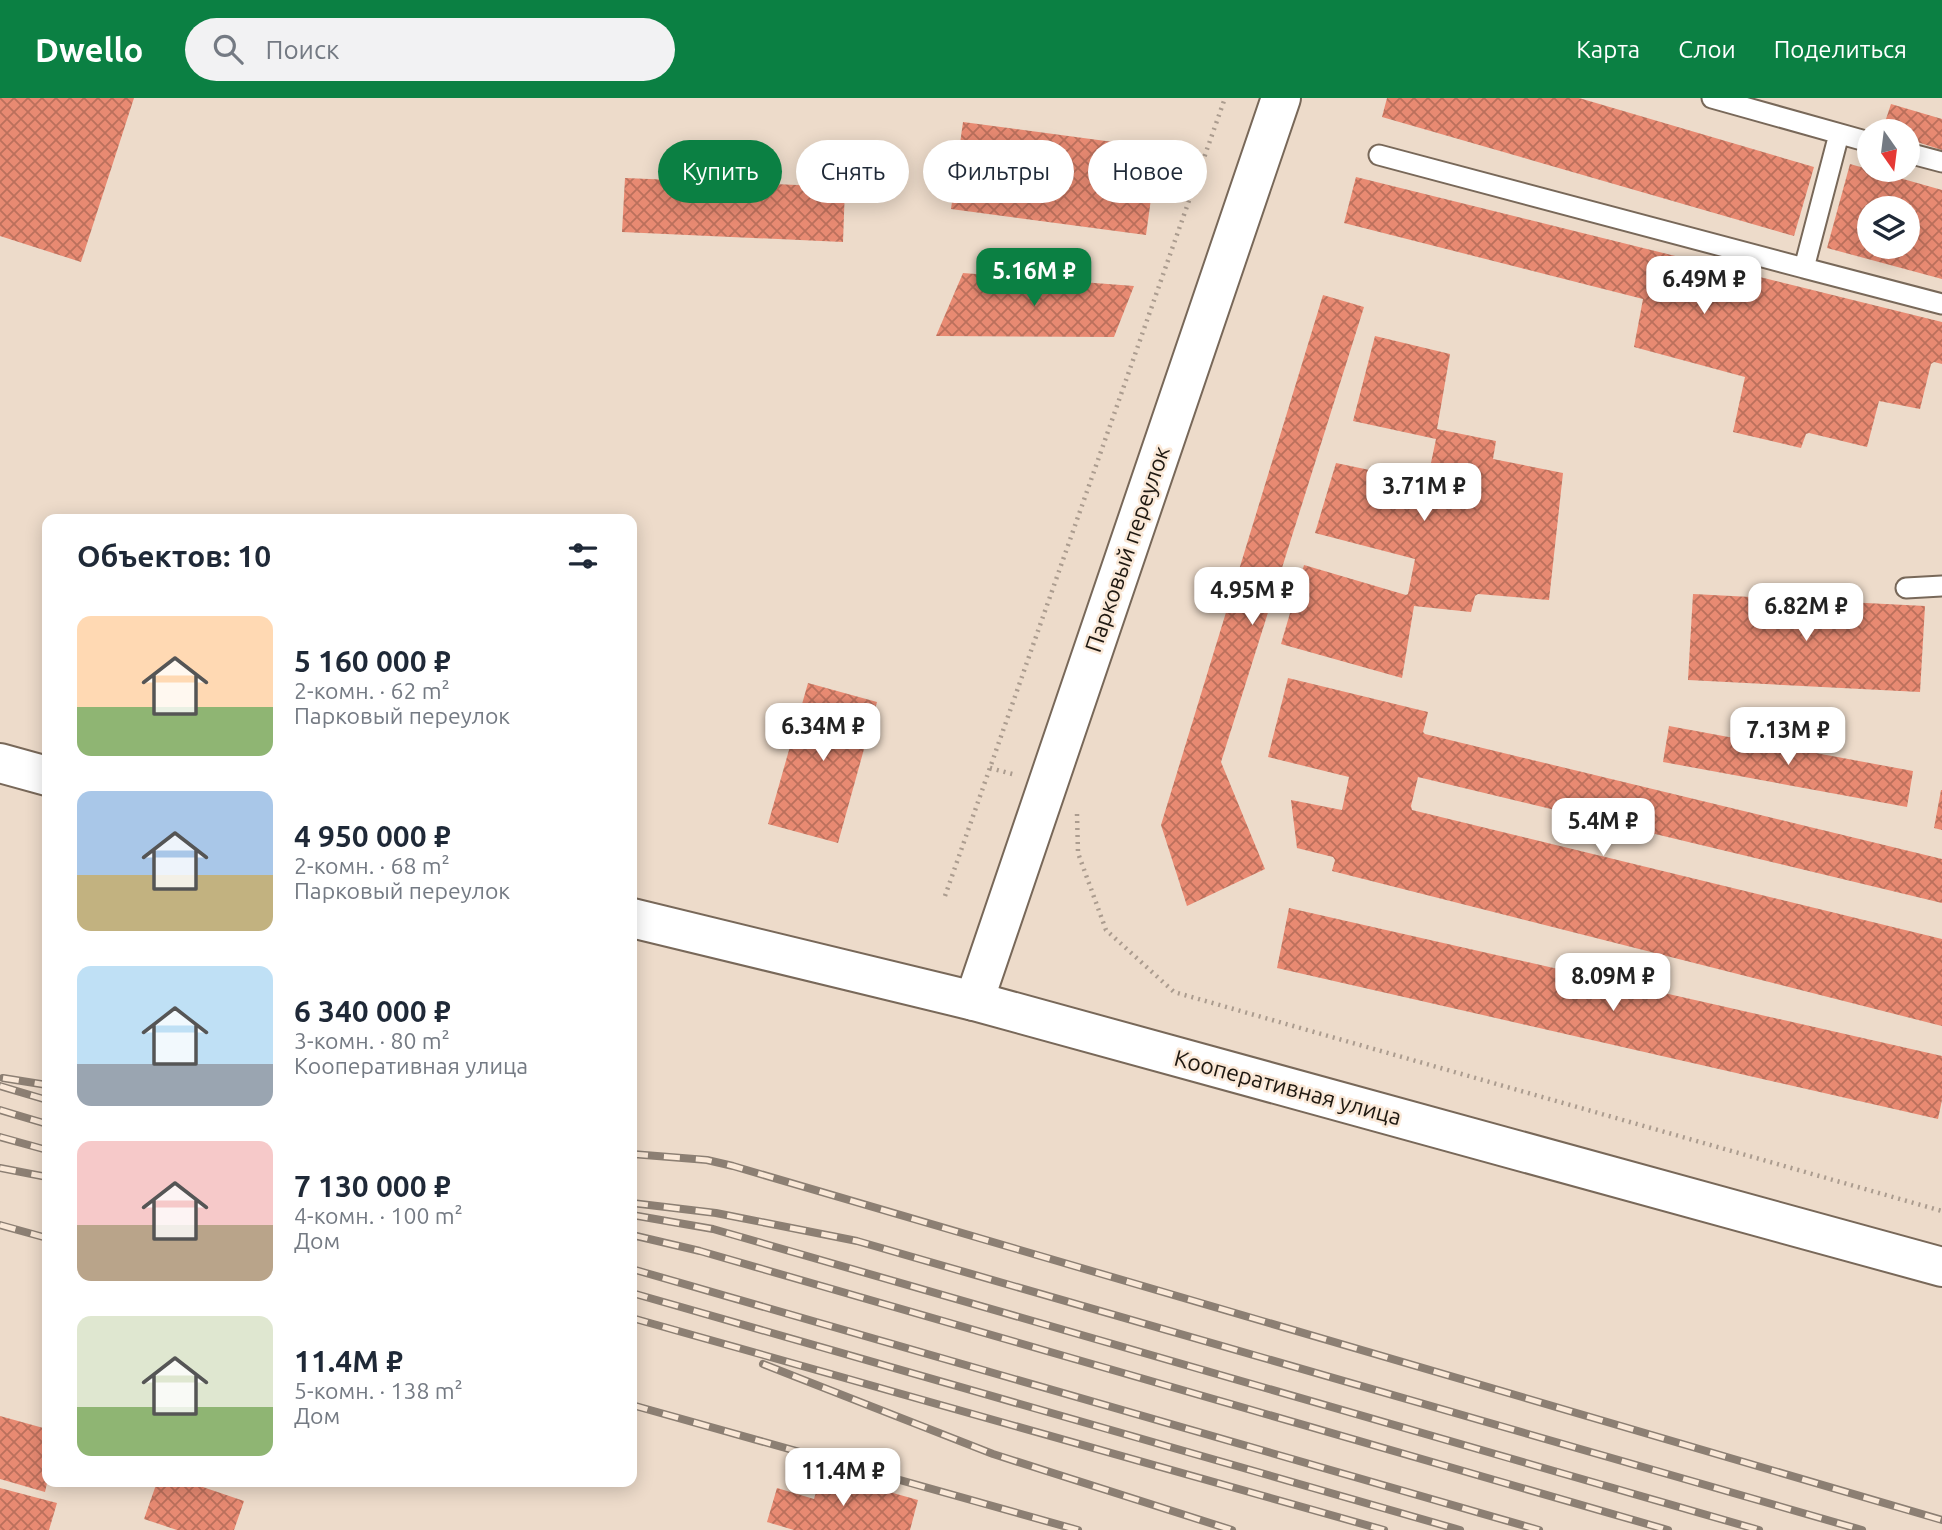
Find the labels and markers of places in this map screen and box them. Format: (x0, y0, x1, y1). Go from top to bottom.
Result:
pin: 5.16M ₽ (969, 248, 1099, 308)
pin: 6.49M ₽ (1639, 256, 1769, 316)
pin: 3.71M ₽ (1359, 464, 1489, 523)
pin: 4.95M ₽ (1187, 568, 1317, 627)
pin: 6.82M ₽ (1741, 584, 1871, 643)
pin: 6.34M ₽ (758, 704, 888, 763)
pin: 7.13M ₽ (1723, 708, 1853, 767)
pin: 5.4M ₽ (1546, 798, 1660, 858)
pin: 8.09M ₽ (1548, 954, 1678, 1013)
pin: 11.4M ₽ (778, 1448, 908, 1508)

